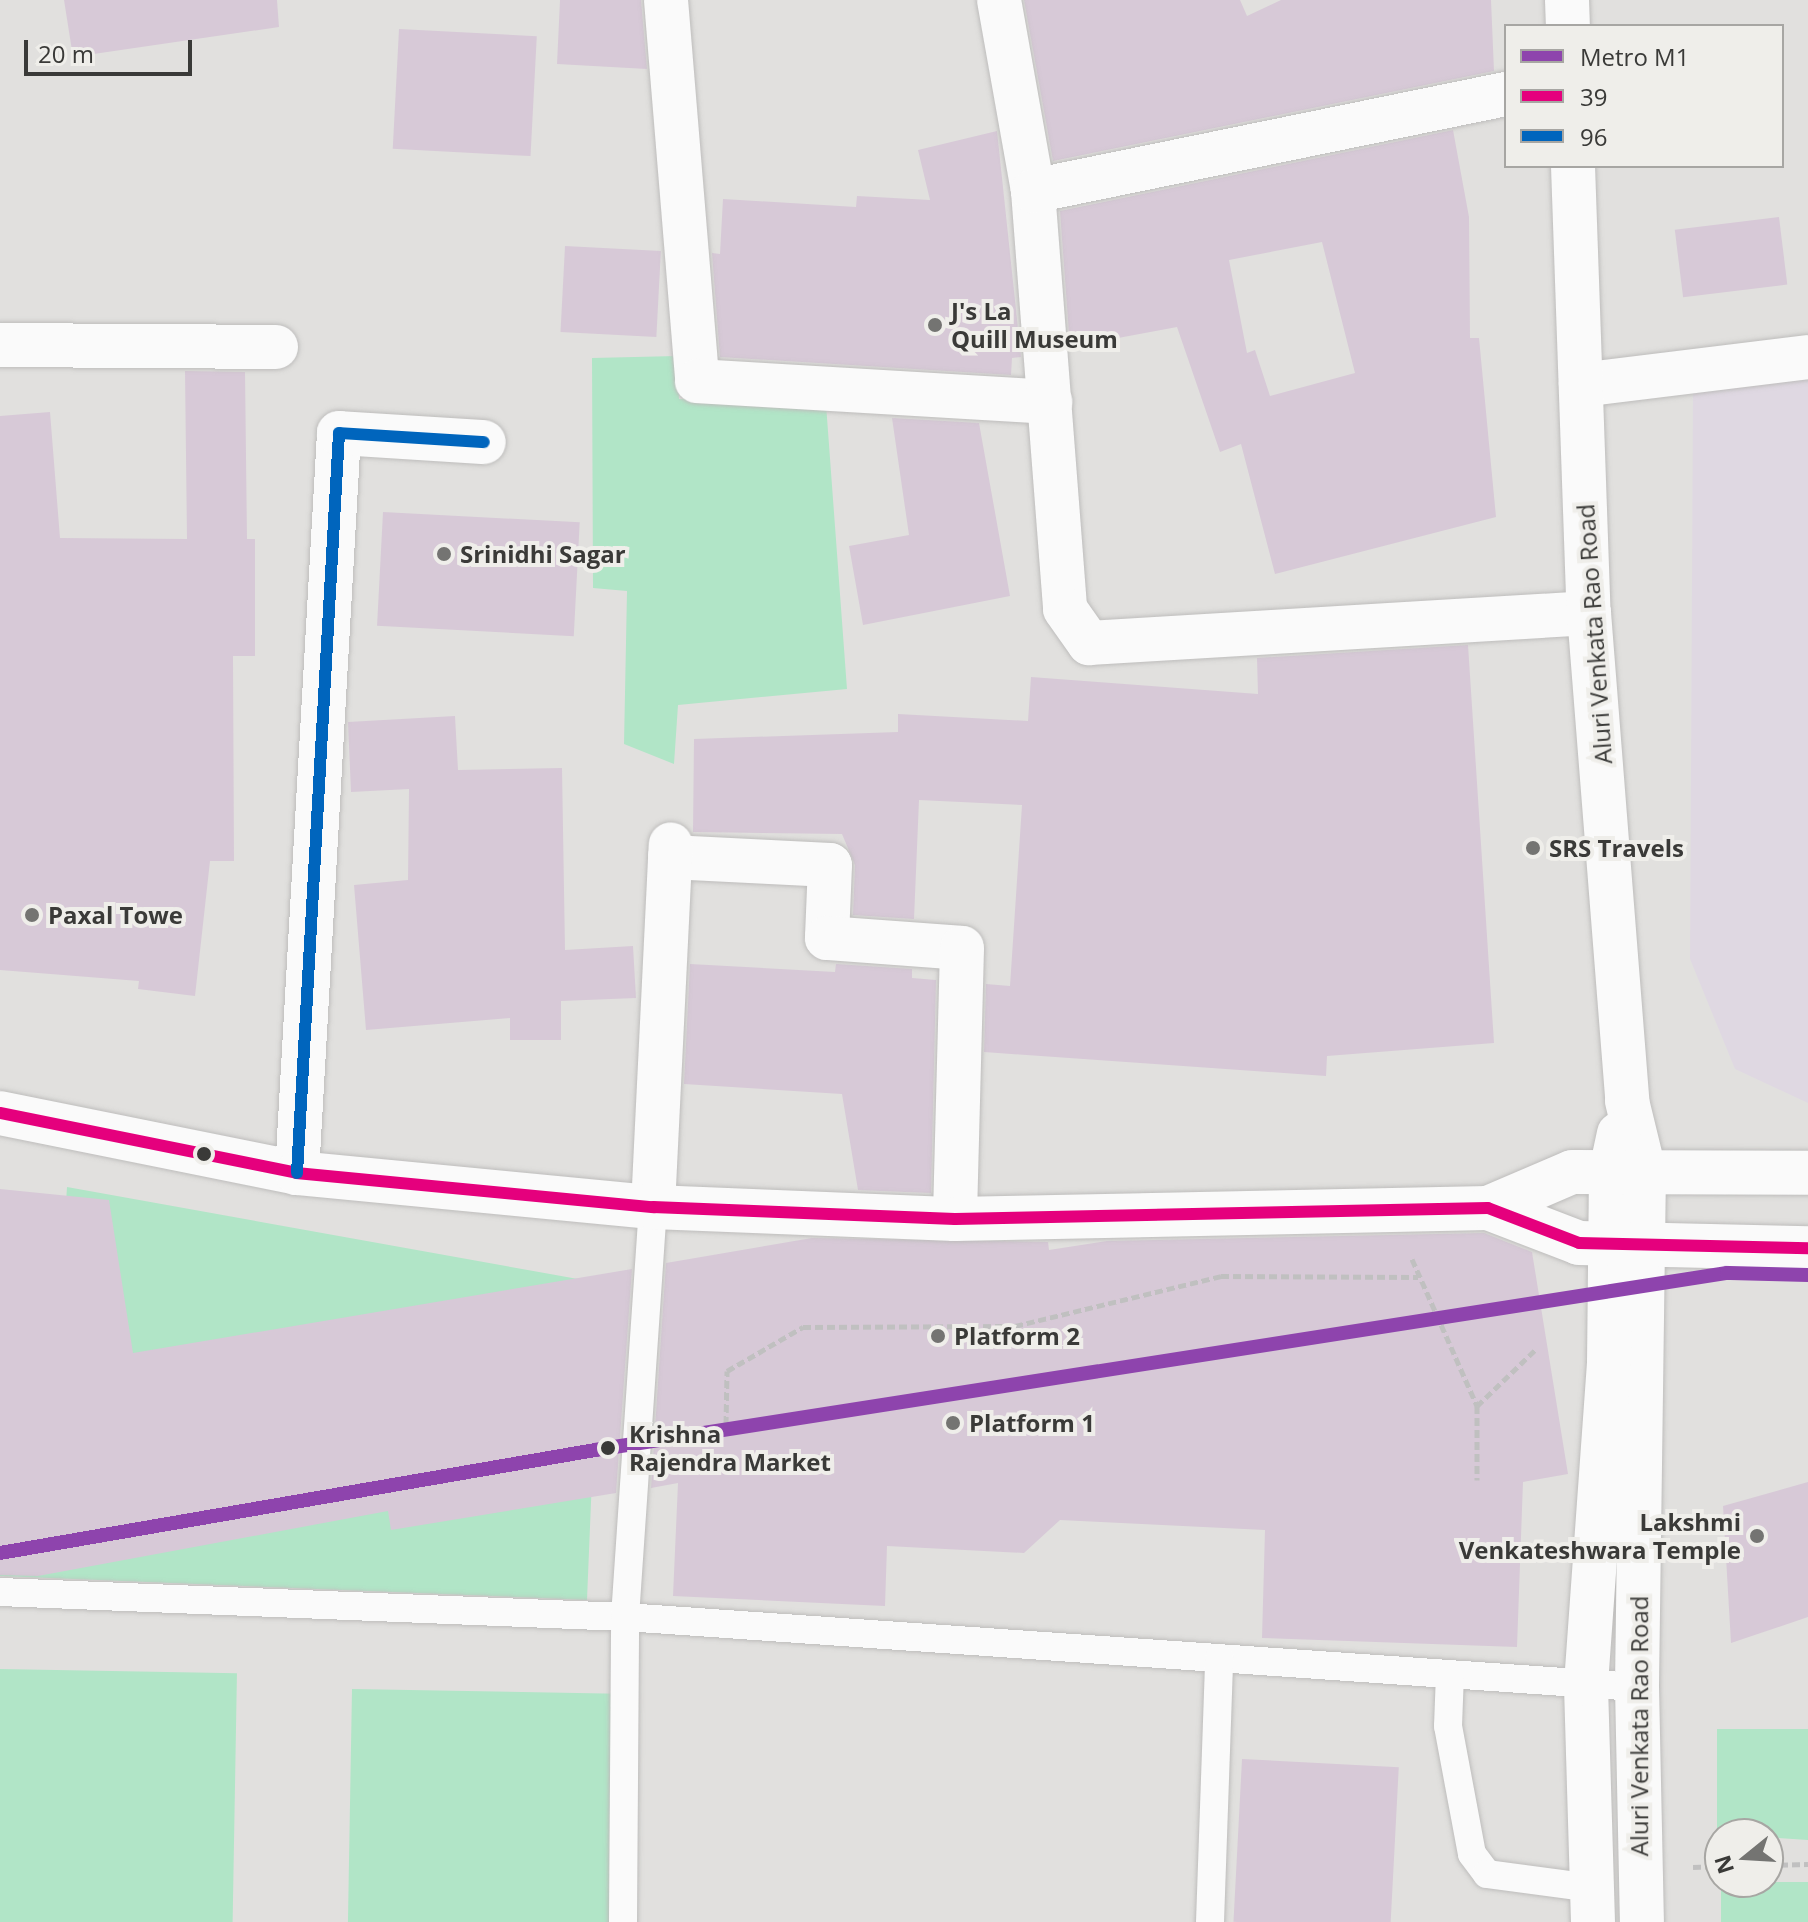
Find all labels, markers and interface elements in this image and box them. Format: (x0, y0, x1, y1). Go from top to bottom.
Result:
scale bar (28, 24, 196, 74)
legend (1504, 24, 1784, 168)
text: 20 m (38, 37, 94, 70)
text: Metro M1 (1580, 40, 1689, 73)
text: 39 (1580, 80, 1607, 113)
text: 96 (1580, 120, 1607, 153)
place label: J's La Quill Museum (951, 297, 1118, 353)
marker: J's La Quill Museum (926, 316, 944, 334)
street label: Aluri Venkata Rao Road (1571, 503, 1617, 765)
place label: Srinidhi Sagar (460, 540, 626, 568)
marker: Srinidhi Sagar (435, 545, 453, 563)
place label: SRS Travels (1549, 834, 1684, 862)
marker: SRS Travels (1524, 839, 1542, 857)
place label: Paxal Towe (48, 901, 183, 929)
marker: Paxal Towe (23, 906, 41, 924)
unlabelled marker (196, 1146, 212, 1162)
place label: Platform 2 (954, 1322, 1080, 1350)
marker: Platform 2 (929, 1327, 947, 1345)
place label: Platform 1 (969, 1409, 1095, 1437)
marker: Platform 1 (944, 1414, 962, 1432)
place label: Krishna Rajendra Market (629, 1420, 831, 1476)
marker: Krishna Rajendra Market (594, 1434, 622, 1462)
place label: Lakshmi Venkateshwara Temple (1459, 1508, 1741, 1564)
marker: Lakshmi Venkateshwara Temple (1748, 1527, 1766, 1545)
street label: Aluri Venkata Rao Road (1625, 1596, 1653, 1856)
north arrow (1704, 1818, 1784, 1898)
text: N (1706, 1852, 1740, 1878)

